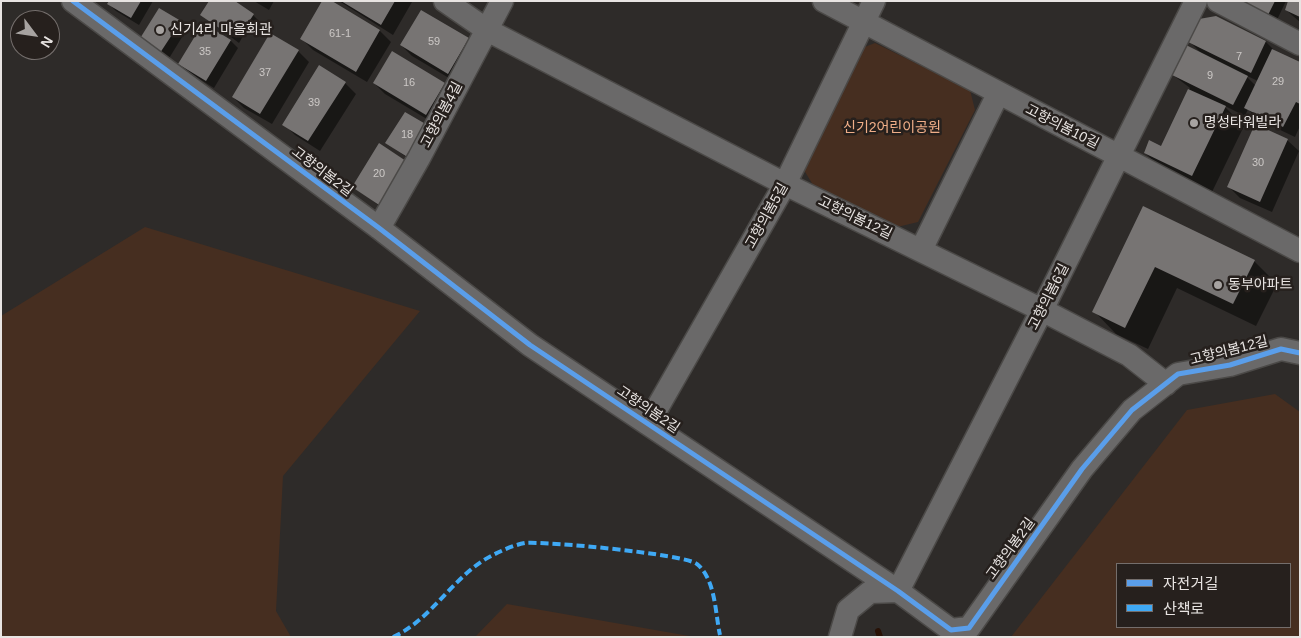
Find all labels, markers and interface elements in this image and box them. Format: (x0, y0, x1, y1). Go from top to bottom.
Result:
north arrow (10, 10, 60, 60)
place label: 신기4리 마을회관 (170, 22, 272, 38)
marker: 신기4리 마을회관 (154, 24, 166, 36)
house number: 61-1 (329, 27, 351, 41)
text: N (38, 34, 56, 51)
house number: 59 (428, 35, 440, 49)
house number: 35 (199, 45, 211, 59)
house number: 7 (1236, 50, 1242, 64)
house number: 37 (259, 66, 271, 80)
house number: 9 (1207, 69, 1213, 83)
house number: 29 (1272, 75, 1284, 89)
house number: 16 (403, 76, 415, 90)
street label: 고향의봄4길 (418, 79, 466, 151)
house number: 39 (308, 96, 320, 110)
street label: 고향의봄10길 (1023, 101, 1101, 153)
place label: 명성타워빌라 (1204, 115, 1281, 131)
marker: 명성타워빌라 (1188, 117, 1200, 129)
park label: 신기2어린이공원 (843, 120, 941, 136)
house number: 18 (401, 128, 413, 142)
street label: 고향의봄2길 (288, 144, 356, 200)
house number: 30 (1252, 156, 1264, 170)
house number: 20 (373, 167, 385, 181)
street label: 고향의봄5길 (742, 180, 792, 252)
street label: 고향의봄12길 (815, 193, 895, 243)
street label: 고향의봄6길 (1025, 261, 1073, 333)
place label: 동부아파트 (1228, 277, 1292, 293)
marker: 동부아파트 (1212, 279, 1224, 291)
street label: 고향의봄12길 (1188, 333, 1270, 369)
street label: 고향의봄2길 (613, 383, 683, 437)
street label: 고향의봄2길 (983, 515, 1039, 583)
legend (1116, 563, 1291, 628)
text: 자전거길 (1163, 575, 1218, 592)
text: 산책로 (1163, 600, 1204, 617)

